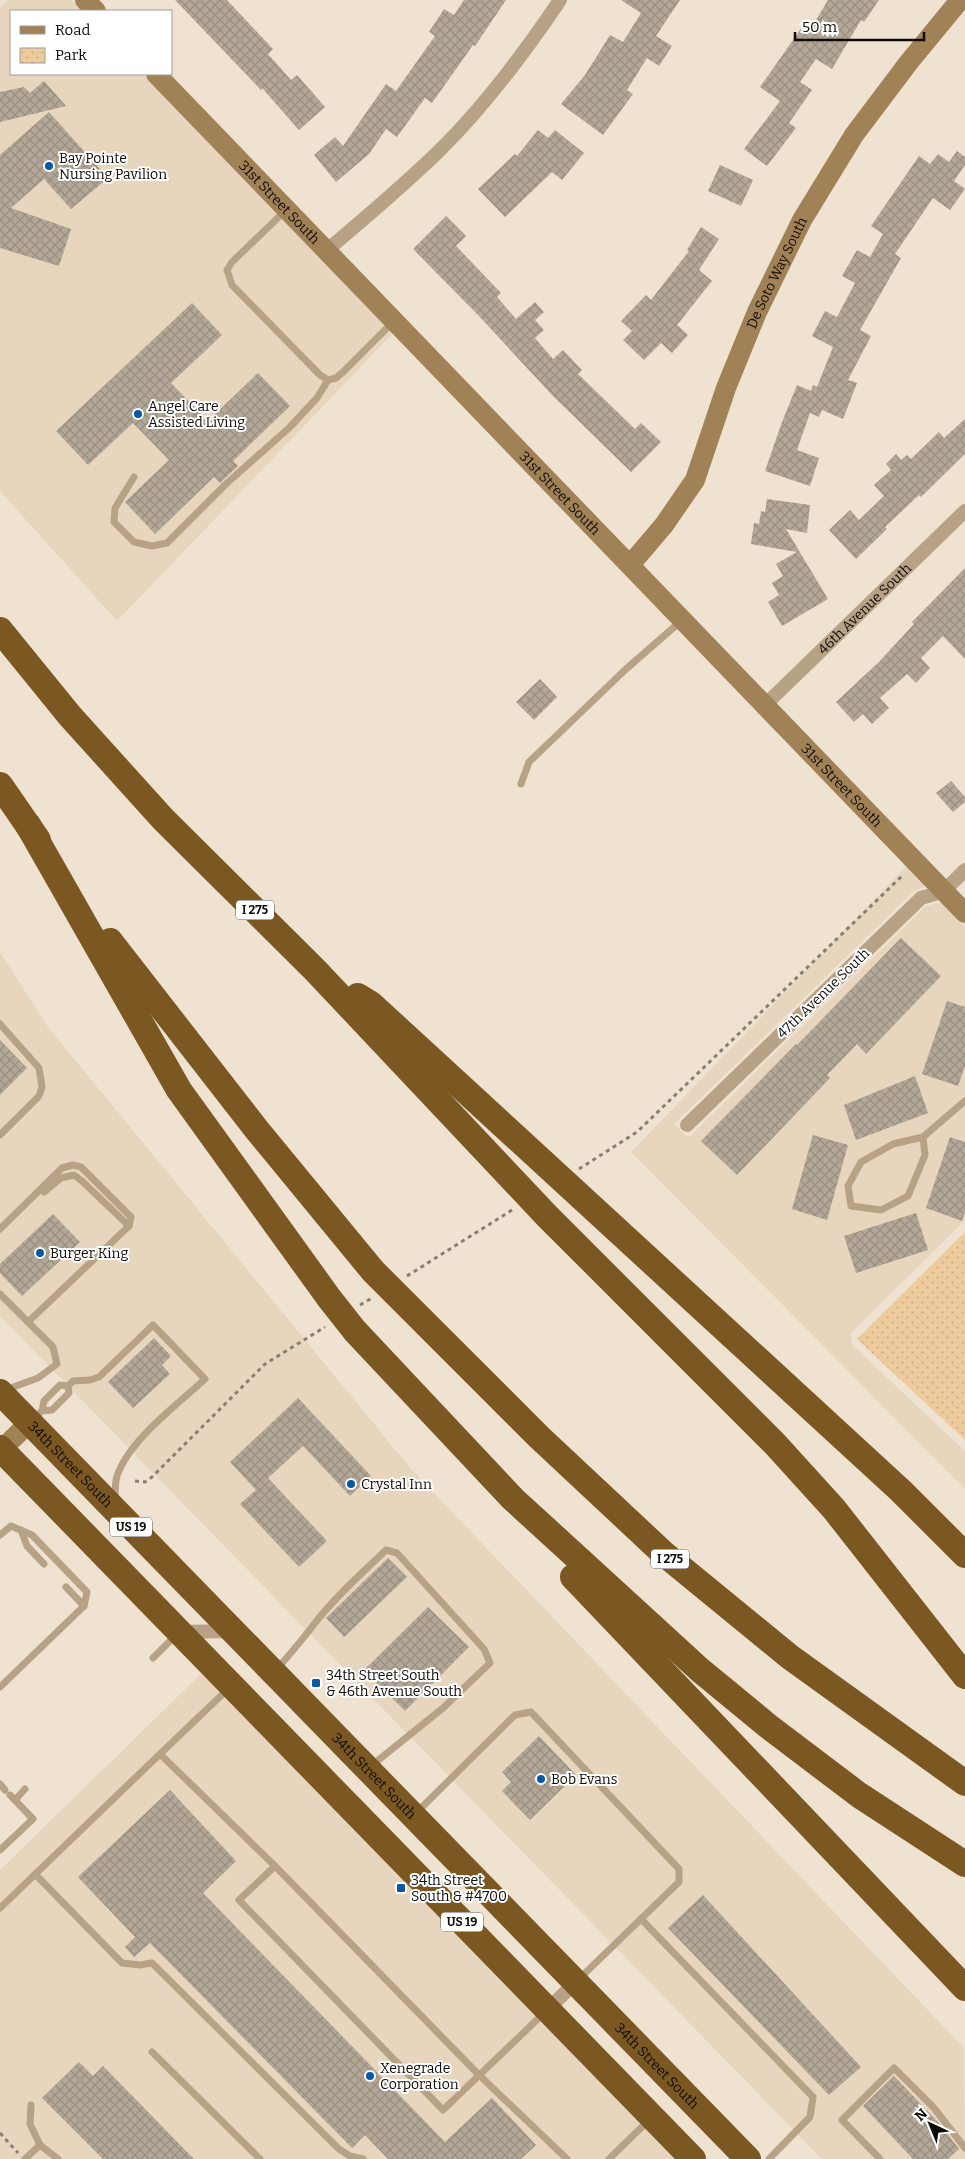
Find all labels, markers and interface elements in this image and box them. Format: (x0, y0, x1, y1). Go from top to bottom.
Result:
legend (10, 10, 172, 75)
scale bar (795, 10, 924, 42)
text: 50 m (802, 18, 838, 36)
text: Road (55, 21, 90, 39)
text: Park (55, 46, 87, 64)
place label: Bay Pointe Nursing Pavilion (59, 150, 167, 183)
street label: 31st Street South (235, 157, 323, 248)
marker: Bay Pointe Nursing Pavilion (43, 160, 55, 172)
street label: De Soto Way South (743, 214, 811, 331)
place label: Angel Care Assisted Living (148, 398, 245, 431)
marker: Angel Care Assisted Living (132, 408, 144, 420)
street label: 31st Street South (516, 448, 604, 539)
street label: 46th Avenue South (815, 560, 915, 658)
street label: 31st Street South (797, 740, 886, 831)
road number: I 275 (236, 900, 274, 920)
street label: 47th Avenue South (774, 945, 873, 1042)
place label: Burger King (50, 1245, 128, 1262)
marker: Burger King (34, 1247, 46, 1259)
street label: 34th Street South (24, 1418, 116, 1511)
place label: Crystal Inn (361, 1476, 432, 1493)
marker: Crystal Inn (345, 1478, 357, 1490)
road number: US 19 (110, 1518, 152, 1536)
road number: I 275 (651, 1550, 689, 1568)
place label: 34th Street South & 46th Avenue South (326, 1667, 462, 1700)
marker: 34th Street South & 46th Avenue South (310, 1677, 322, 1689)
street label: 34th Street South (328, 1729, 420, 1823)
place label: Bob Evans (551, 1771, 617, 1788)
marker: Bob Evans (535, 1773, 547, 1785)
place label: 34th Street South & #4700 (411, 1872, 507, 1905)
marker: 34th Street South & #4700 (395, 1882, 407, 1894)
road number: US 19 (441, 1912, 483, 1931)
street label: 34th Street South (611, 2019, 703, 2113)
place label: Xenegrade Corporation (380, 2060, 459, 2093)
marker: Xenegrade Corporation (364, 2070, 376, 2082)
north arrow (905, 2099, 955, 2149)
text: N (912, 2105, 931, 2125)

